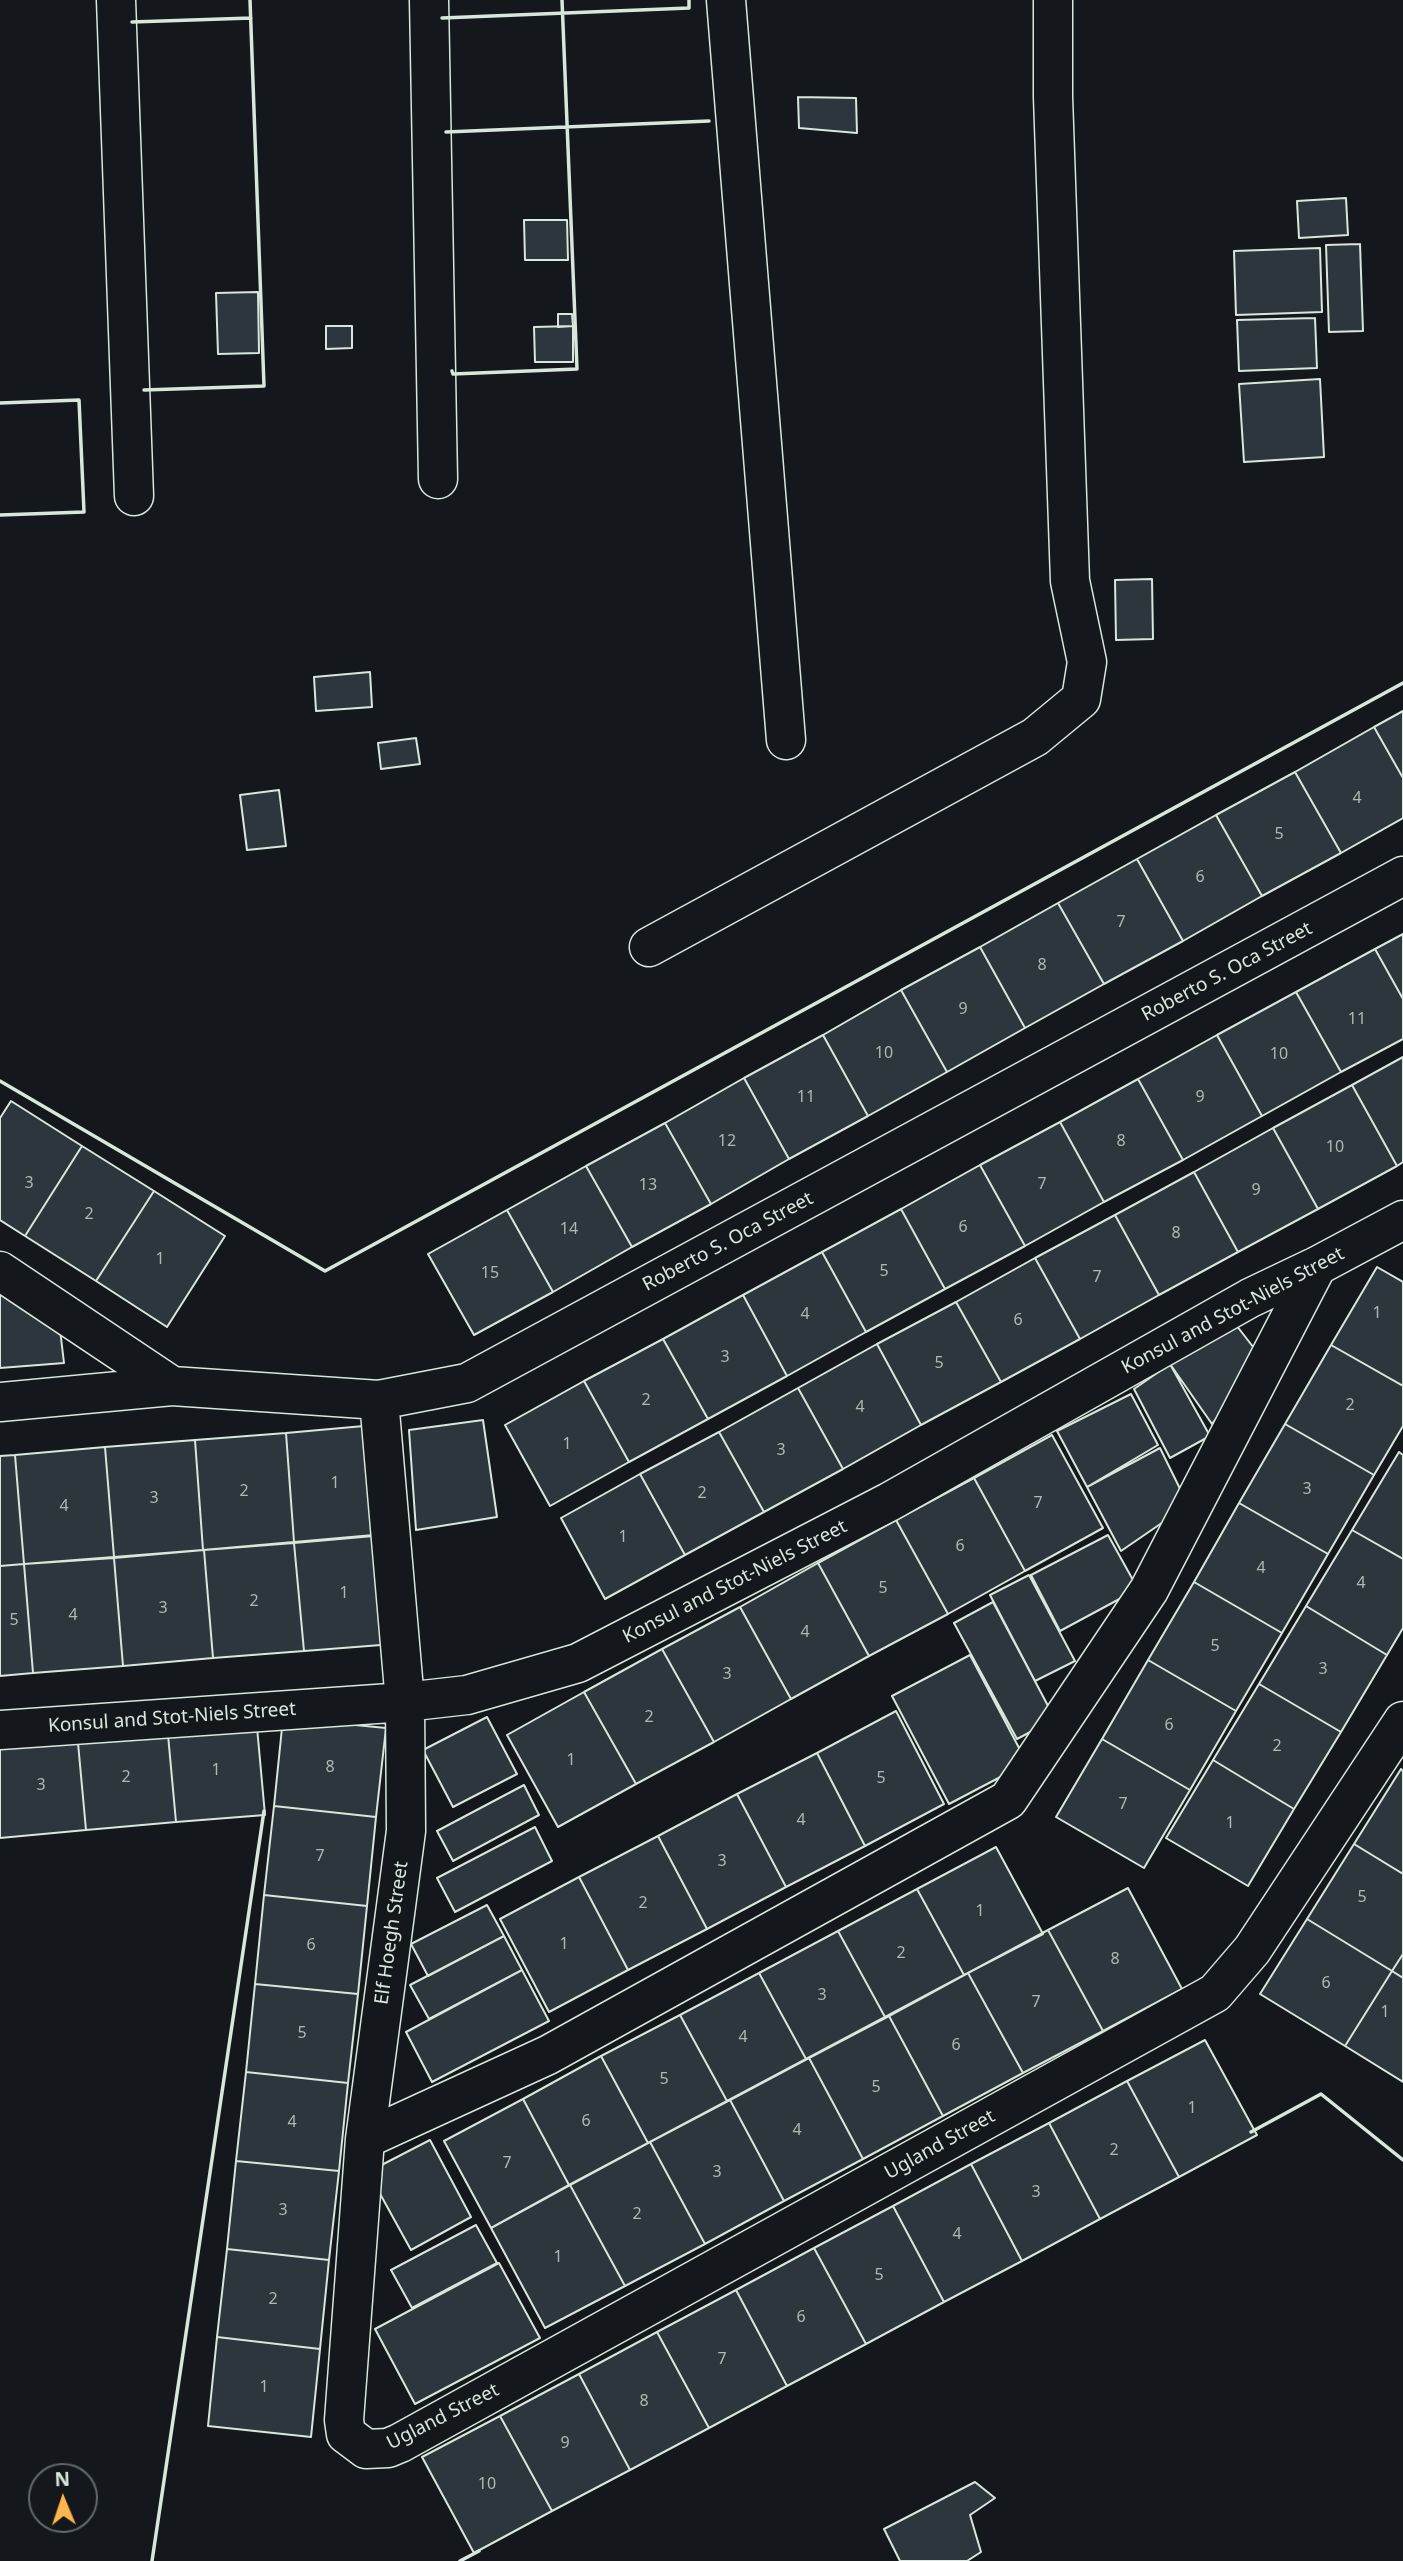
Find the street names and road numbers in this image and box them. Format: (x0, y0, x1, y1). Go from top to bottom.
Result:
street label: Roberto S. Oca Street (1138, 917, 1316, 1027)
street label: Roberto S. Oca Street (639, 1187, 817, 1297)
street label: Konsul and Stot-Niels Street (1118, 1243, 1348, 1379)
street label: Konsul and Stot-Niels Street (619, 1515, 851, 1649)
street label: Konsul and Stot-Niels Street (47, 1698, 297, 1738)
street label: Elf Hoegh Street (371, 1860, 413, 2006)
street label: Ugland Street (881, 2105, 999, 2185)
street label: Ugland Street (383, 2379, 503, 2455)

